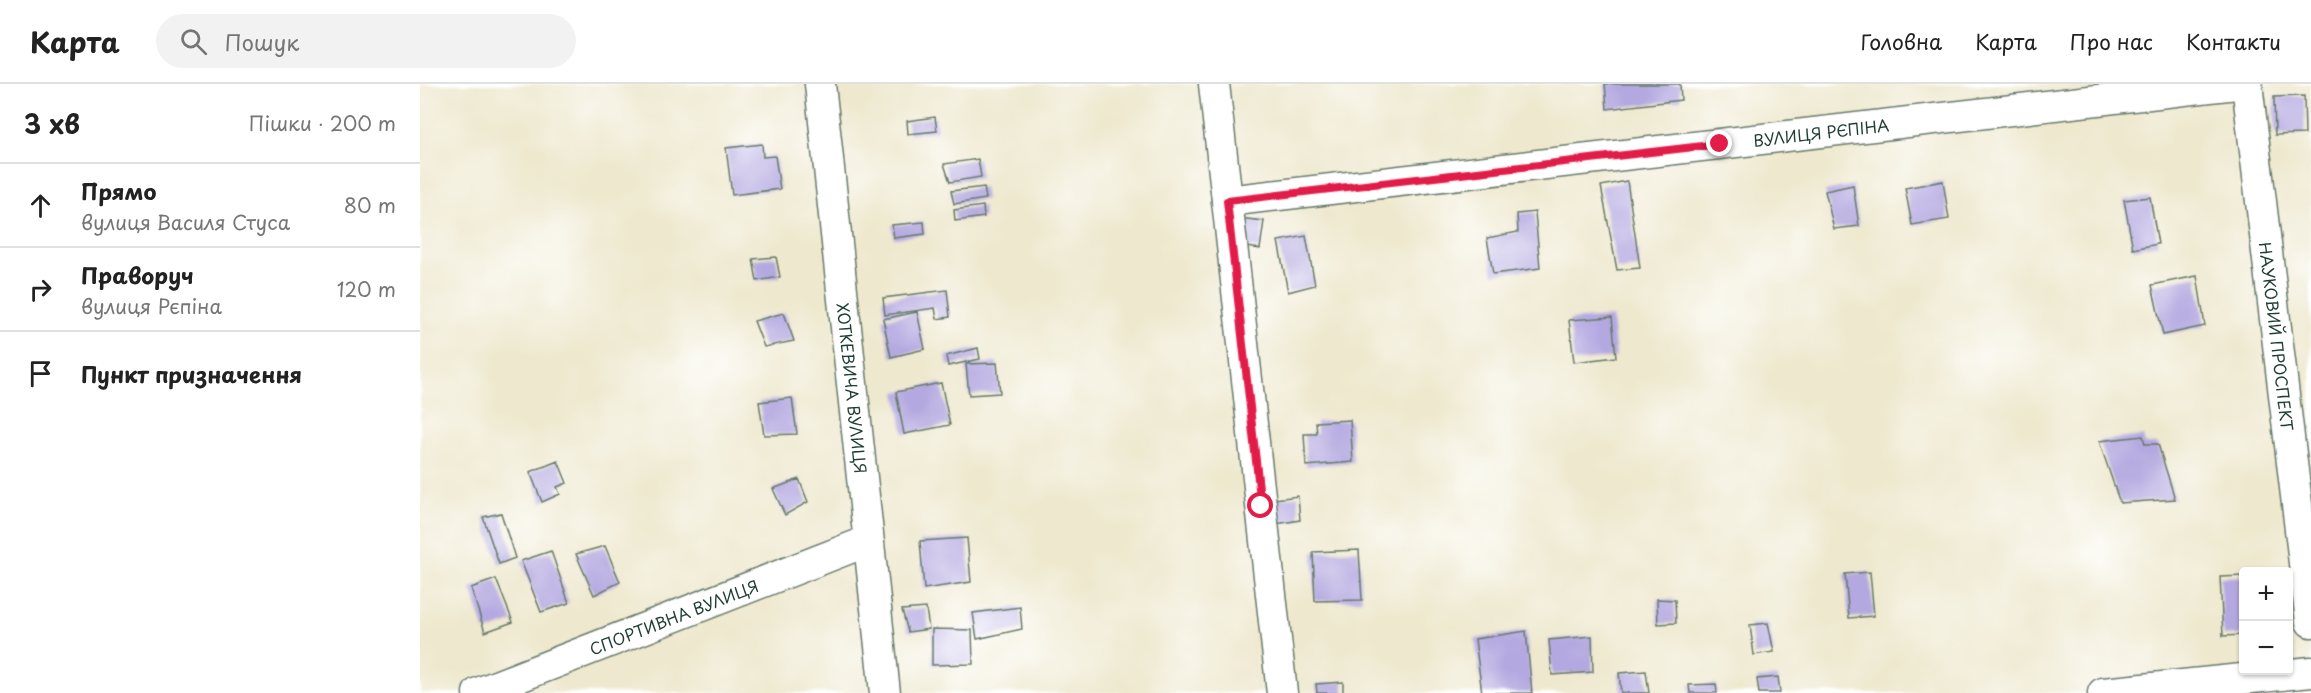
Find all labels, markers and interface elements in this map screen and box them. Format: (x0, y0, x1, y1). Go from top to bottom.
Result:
search box (156, 14, 576, 68)
text: Карта (30, 20, 120, 63)
icon: search (177, 25, 210, 58)
text: Пошук (225, 25, 299, 58)
text: Головна (1861, 25, 1942, 57)
text: Карта (1975, 25, 2037, 57)
text: Про нас (2070, 25, 2153, 57)
text: Контакти (2186, 25, 2281, 57)
text: 3 хв (24, 104, 80, 143)
text: Пішки · 200 m (249, 108, 396, 138)
street label: ВУЛИЦЯ РЄПІНА (1752, 112, 1890, 152)
route end (1706, 130, 1732, 156)
text: Прямо (81, 174, 156, 207)
icon: ahead (24, 189, 57, 222)
text: 80 m (344, 190, 396, 220)
text: вулиця Василя Стуса (81, 207, 290, 237)
street label: НАУКОВИЙ ПРОСПЕКТ (2254, 241, 2300, 432)
text: Праворуч (81, 258, 194, 291)
icon: right (24, 273, 57, 306)
text: 120 m (337, 274, 396, 304)
text: вулиця Рєпіна (81, 291, 222, 321)
street label: ХОТКЕВИЧА ВУЛИЦЯ (831, 302, 874, 475)
icon: arrive (24, 357, 57, 390)
text: Пункт призначення (81, 357, 302, 390)
route start (1247, 492, 1273, 518)
map controls (2239, 567, 2293, 675)
button: + (2239, 567, 2293, 621)
street label: СПОРТИВНА ВУЛИЦЯ (586, 573, 762, 661)
button: − (2239, 621, 2293, 675)

